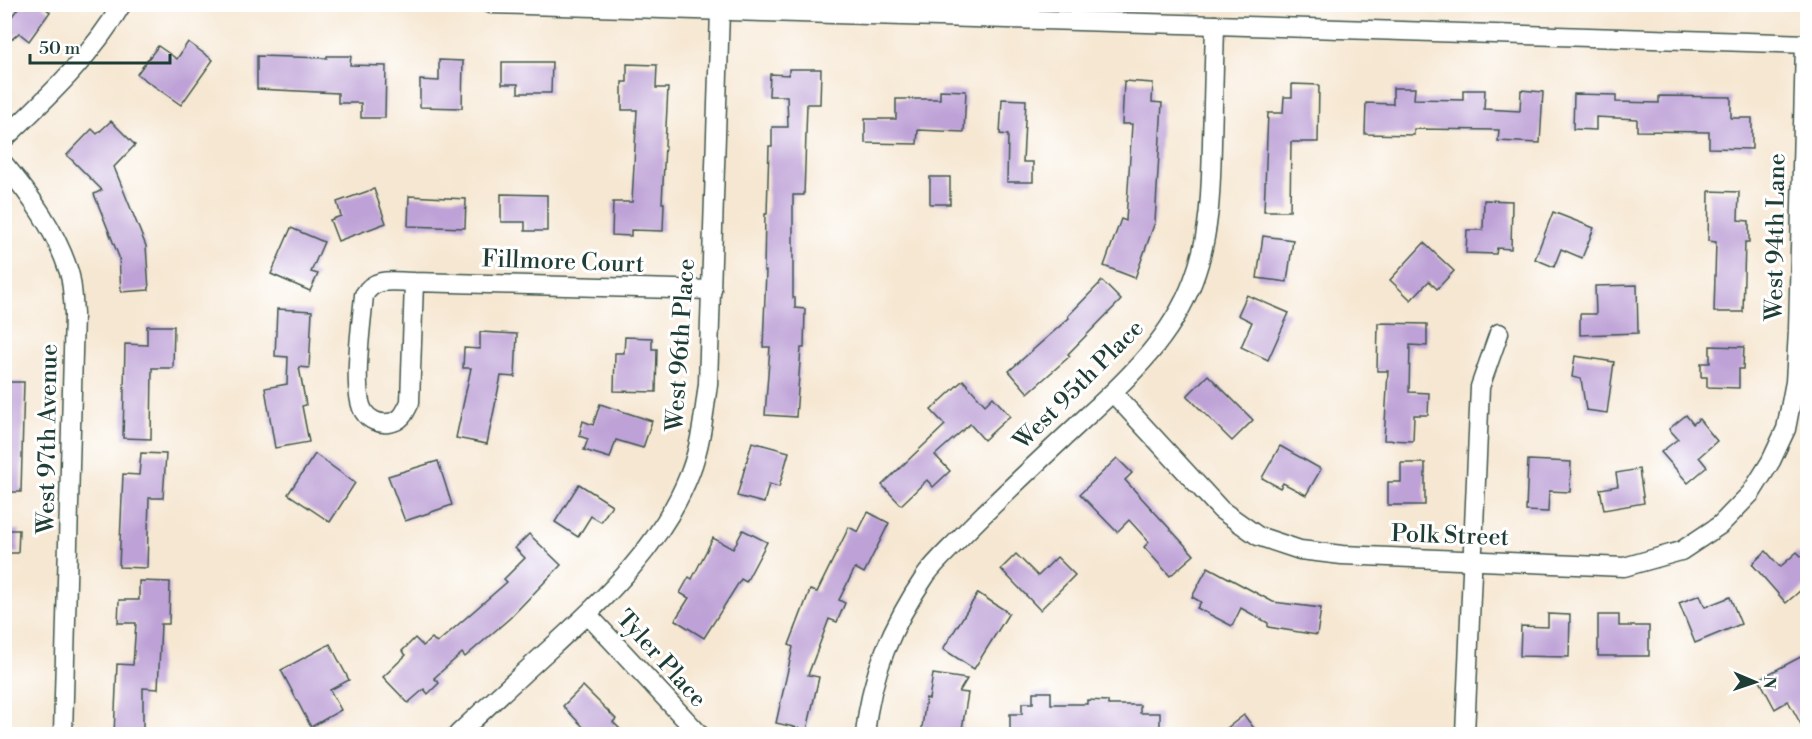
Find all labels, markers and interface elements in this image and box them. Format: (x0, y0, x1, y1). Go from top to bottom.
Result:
scale bar (30, 27, 170, 65)
text: 50 m (39, 37, 81, 60)
street label: West 94th Lane (1760, 153, 1792, 322)
street label: Fillmore Court (481, 244, 645, 280)
street label: West 96th Place (660, 257, 702, 434)
street label: West 95th Place (1007, 314, 1150, 457)
street label: West 97th Avenue (31, 344, 65, 535)
street label: Polk Street (1390, 519, 1510, 553)
street label: Tyler Place (609, 604, 713, 714)
north arrow (1725, 652, 1785, 712)
text: N (1759, 676, 1779, 690)

